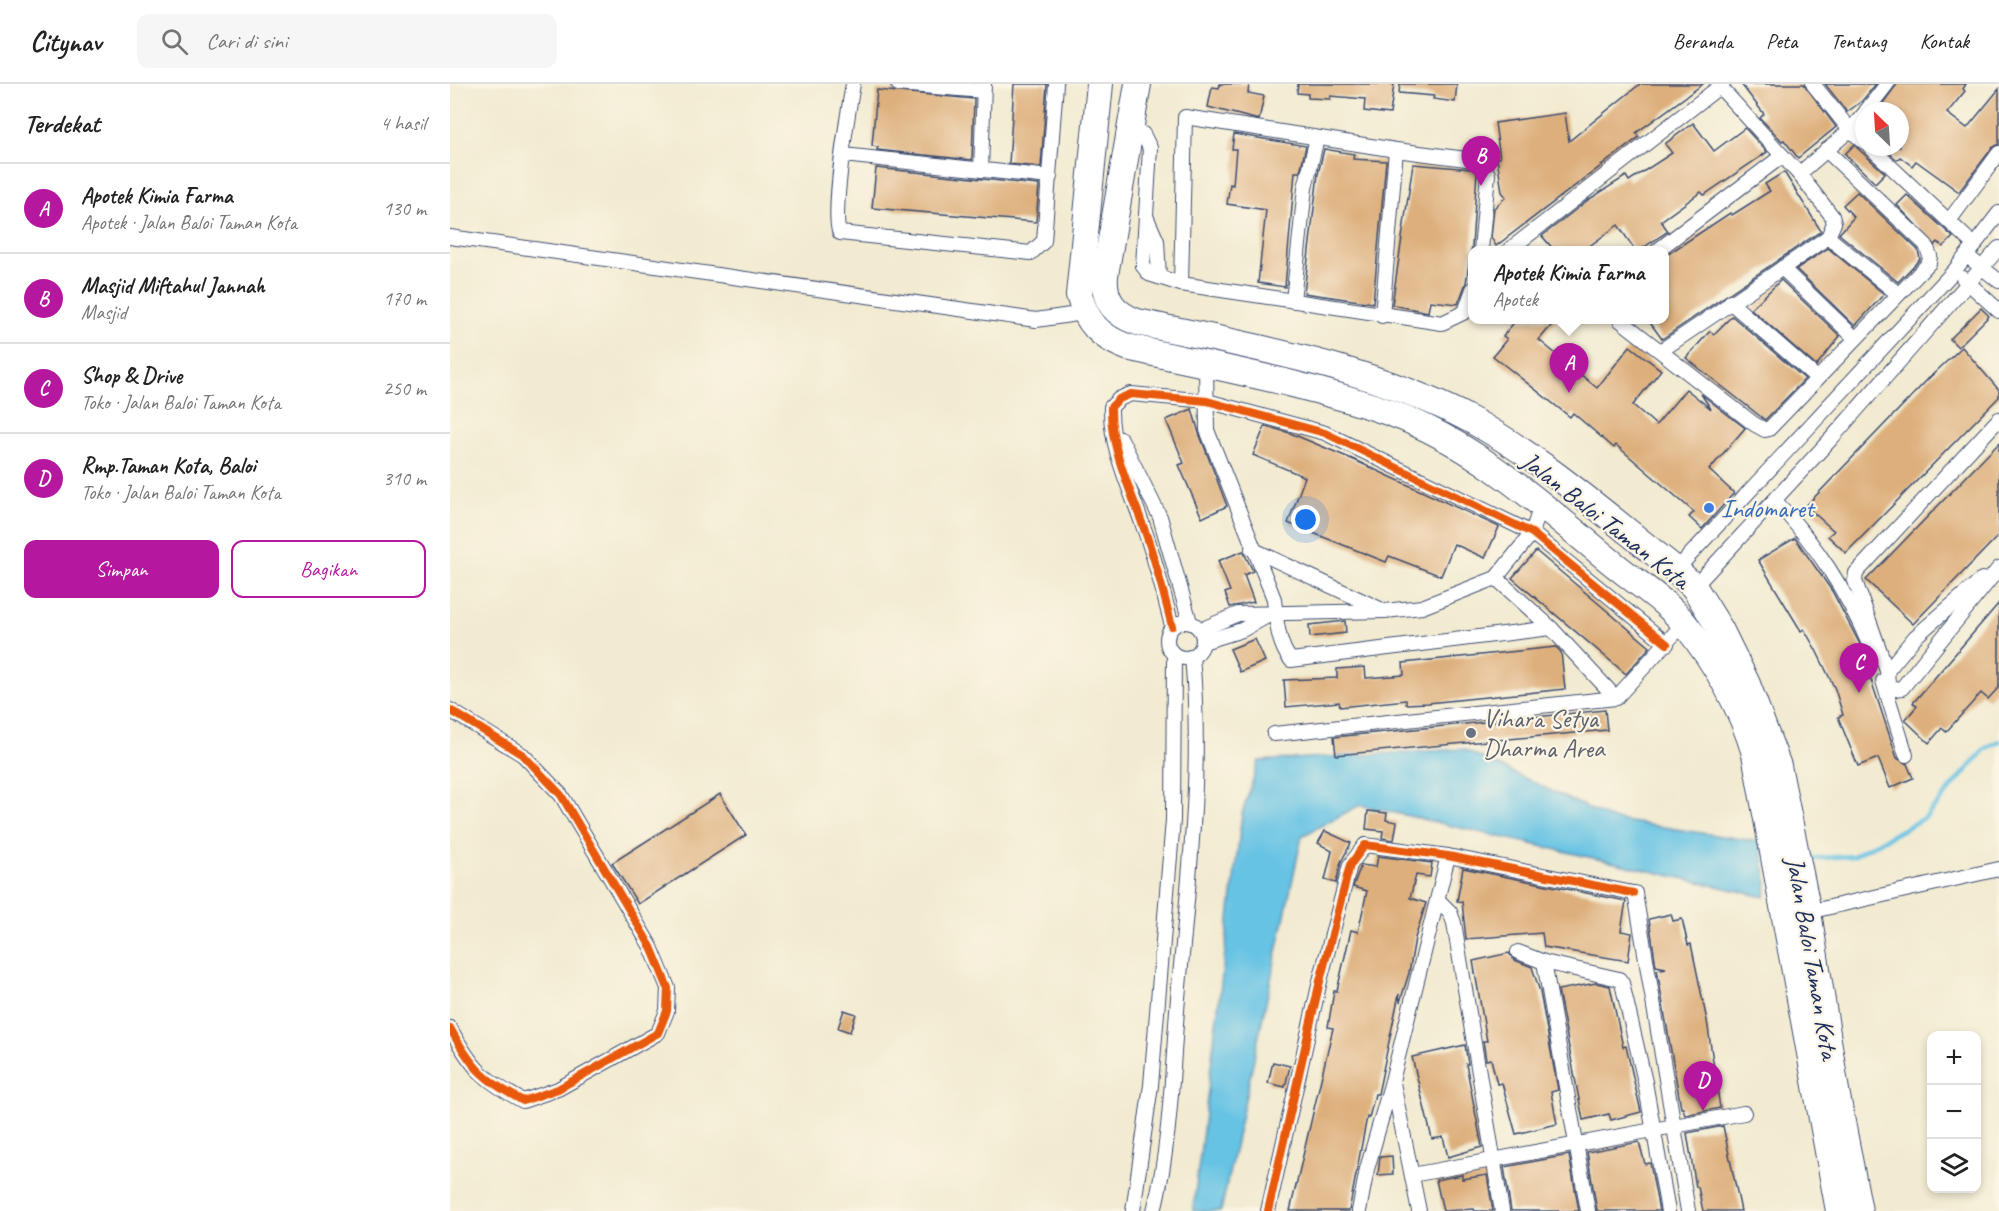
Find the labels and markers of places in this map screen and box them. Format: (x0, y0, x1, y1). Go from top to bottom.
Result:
pin: B (1462, 136, 1500, 186)
pin: A (1550, 344, 1588, 393)
place label: Indomaret (1721, 492, 1816, 525)
marker: Indomaret (1702, 501, 1716, 515)
pin: C (1840, 644, 1878, 693)
place label: Vihara Setya Dharma Area (1483, 702, 1606, 765)
marker: Vihara Setya Dharma Area (1464, 726, 1478, 740)
pin: D (1684, 1062, 1722, 1111)

